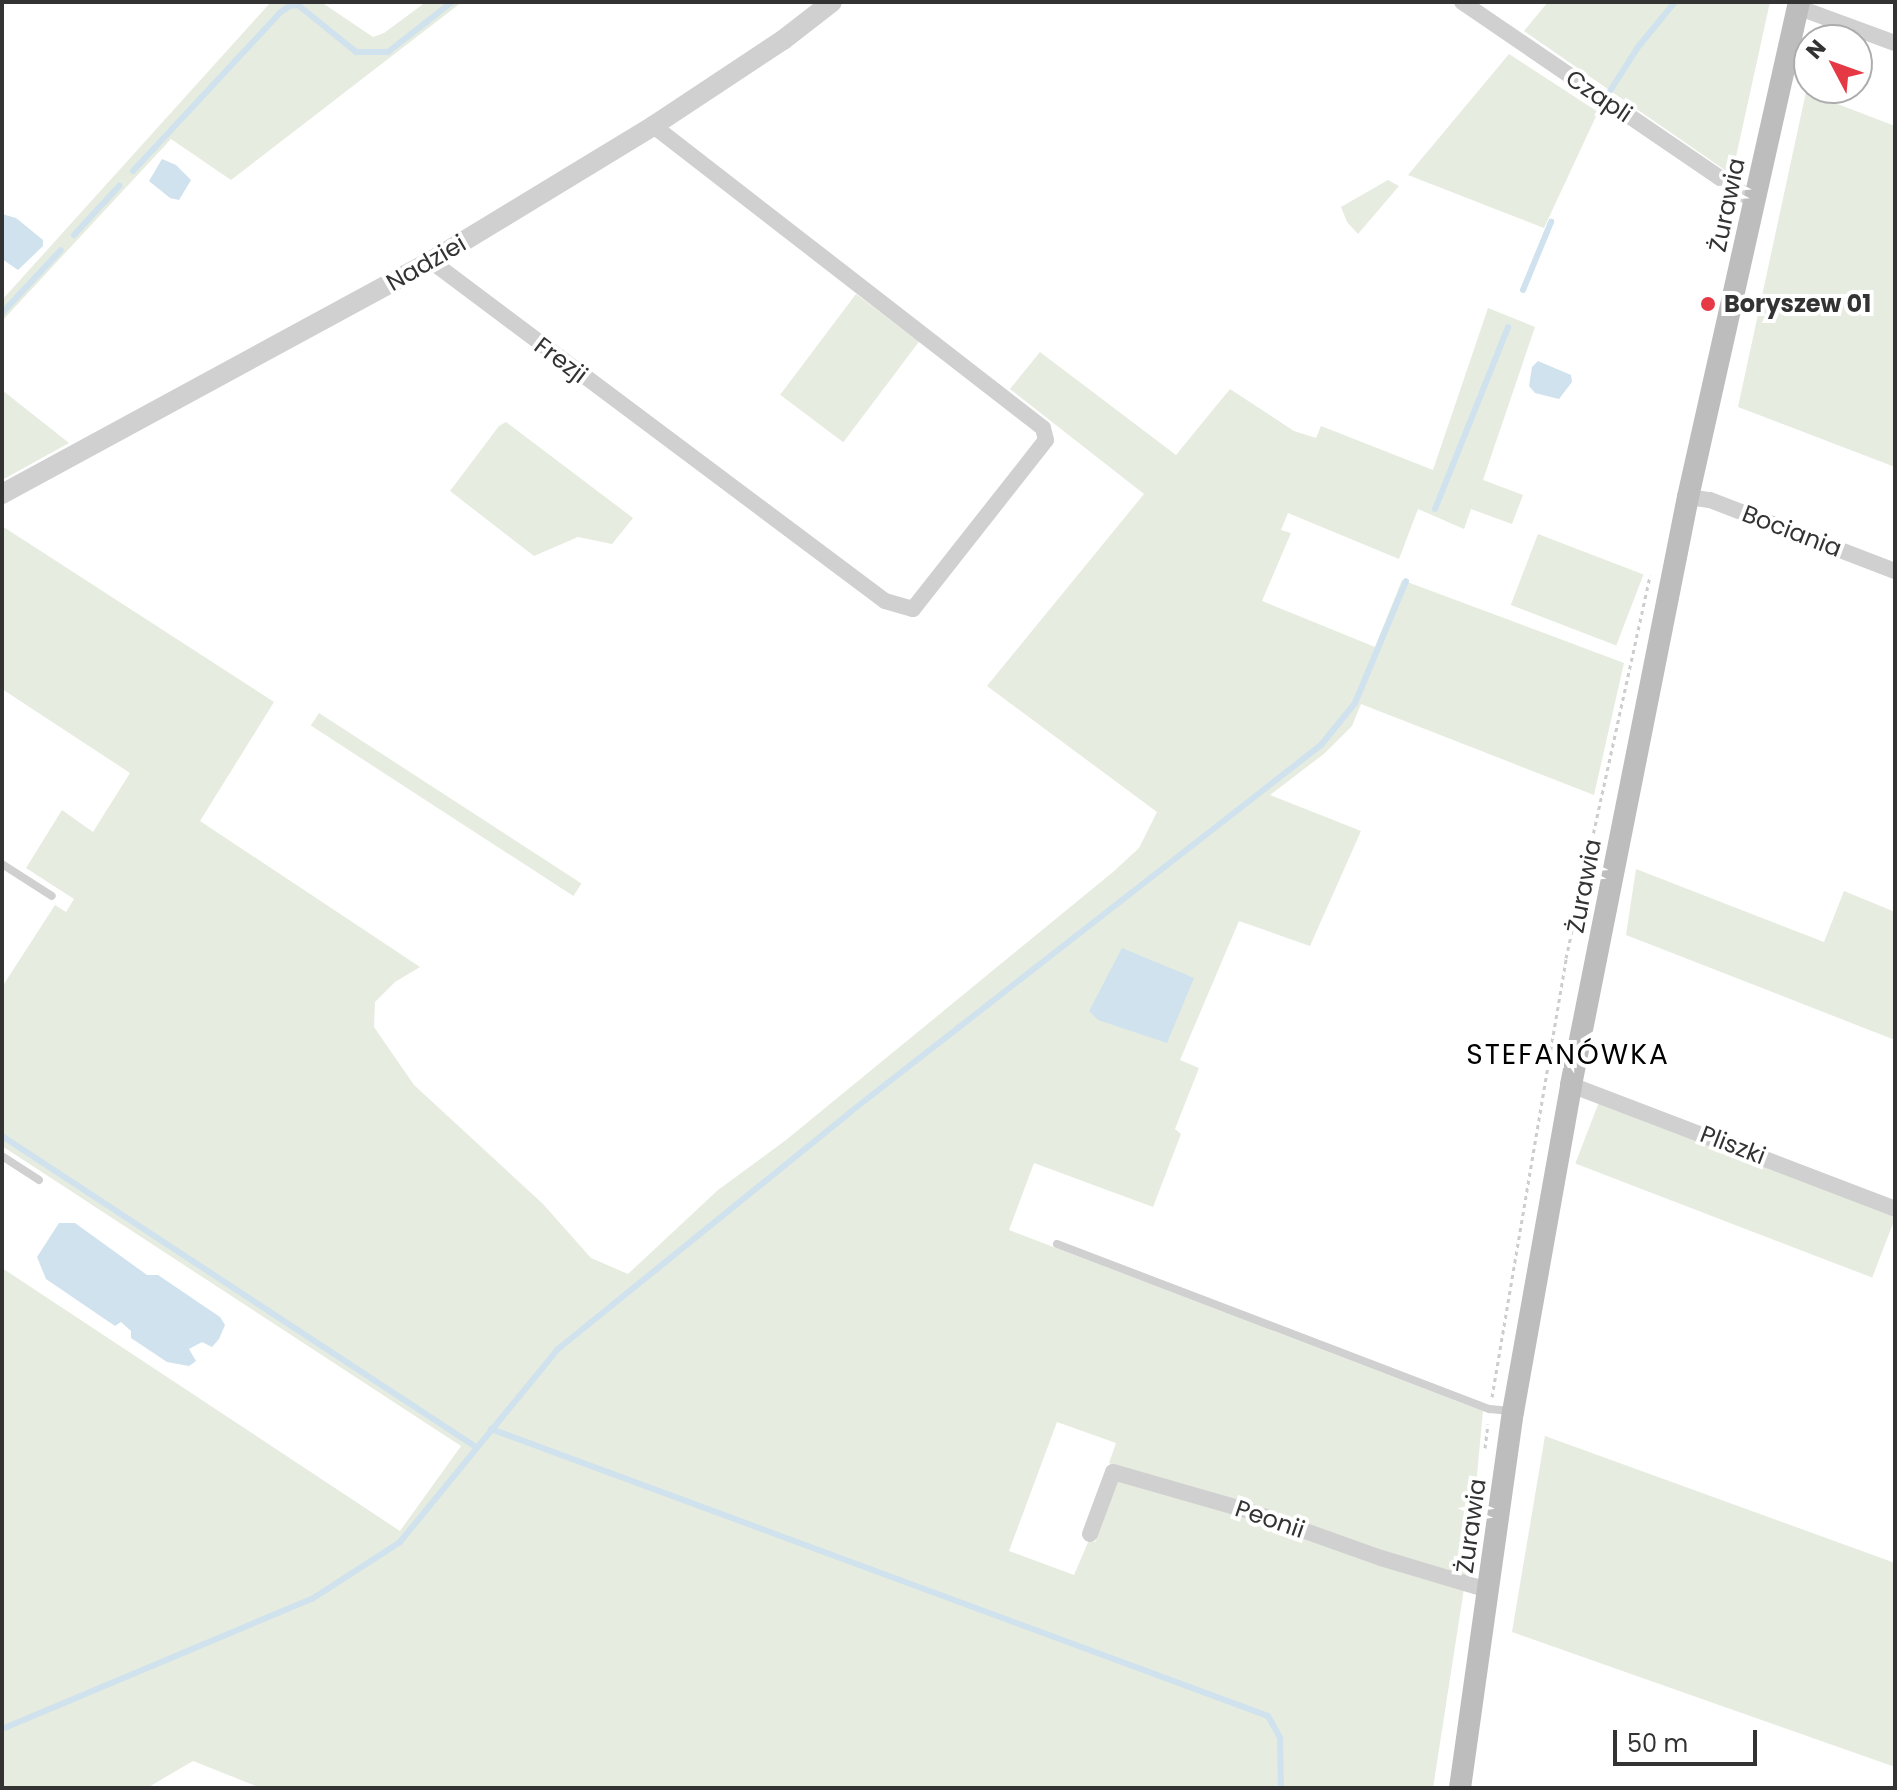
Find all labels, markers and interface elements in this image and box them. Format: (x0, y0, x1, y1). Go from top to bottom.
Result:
north arrow (1793, 24, 1873, 104)
text: N (1799, 33, 1833, 66)
street label: Czapli (1560, 63, 1638, 129)
street label: Żurawia (1703, 155, 1751, 255)
street label: Nadziei (381, 229, 471, 297)
place label: Boryszew 01 (1724, 290, 1871, 318)
marker: Boryszew 01 (1699, 295, 1717, 313)
street label: Frezji (529, 331, 593, 389)
street label: Bociania (1738, 499, 1846, 563)
street label: Żurawia (1561, 836, 1607, 936)
district label: STEFANÓWKA (1466, 1038, 1670, 1072)
street label: Pliszki (1696, 1119, 1770, 1171)
street label: Żurawia (1450, 1477, 1492, 1575)
street label: Peonii (1232, 1494, 1308, 1544)
scale bar (1617, 1714, 1761, 1764)
text: 50 m (1627, 1727, 1688, 1760)

